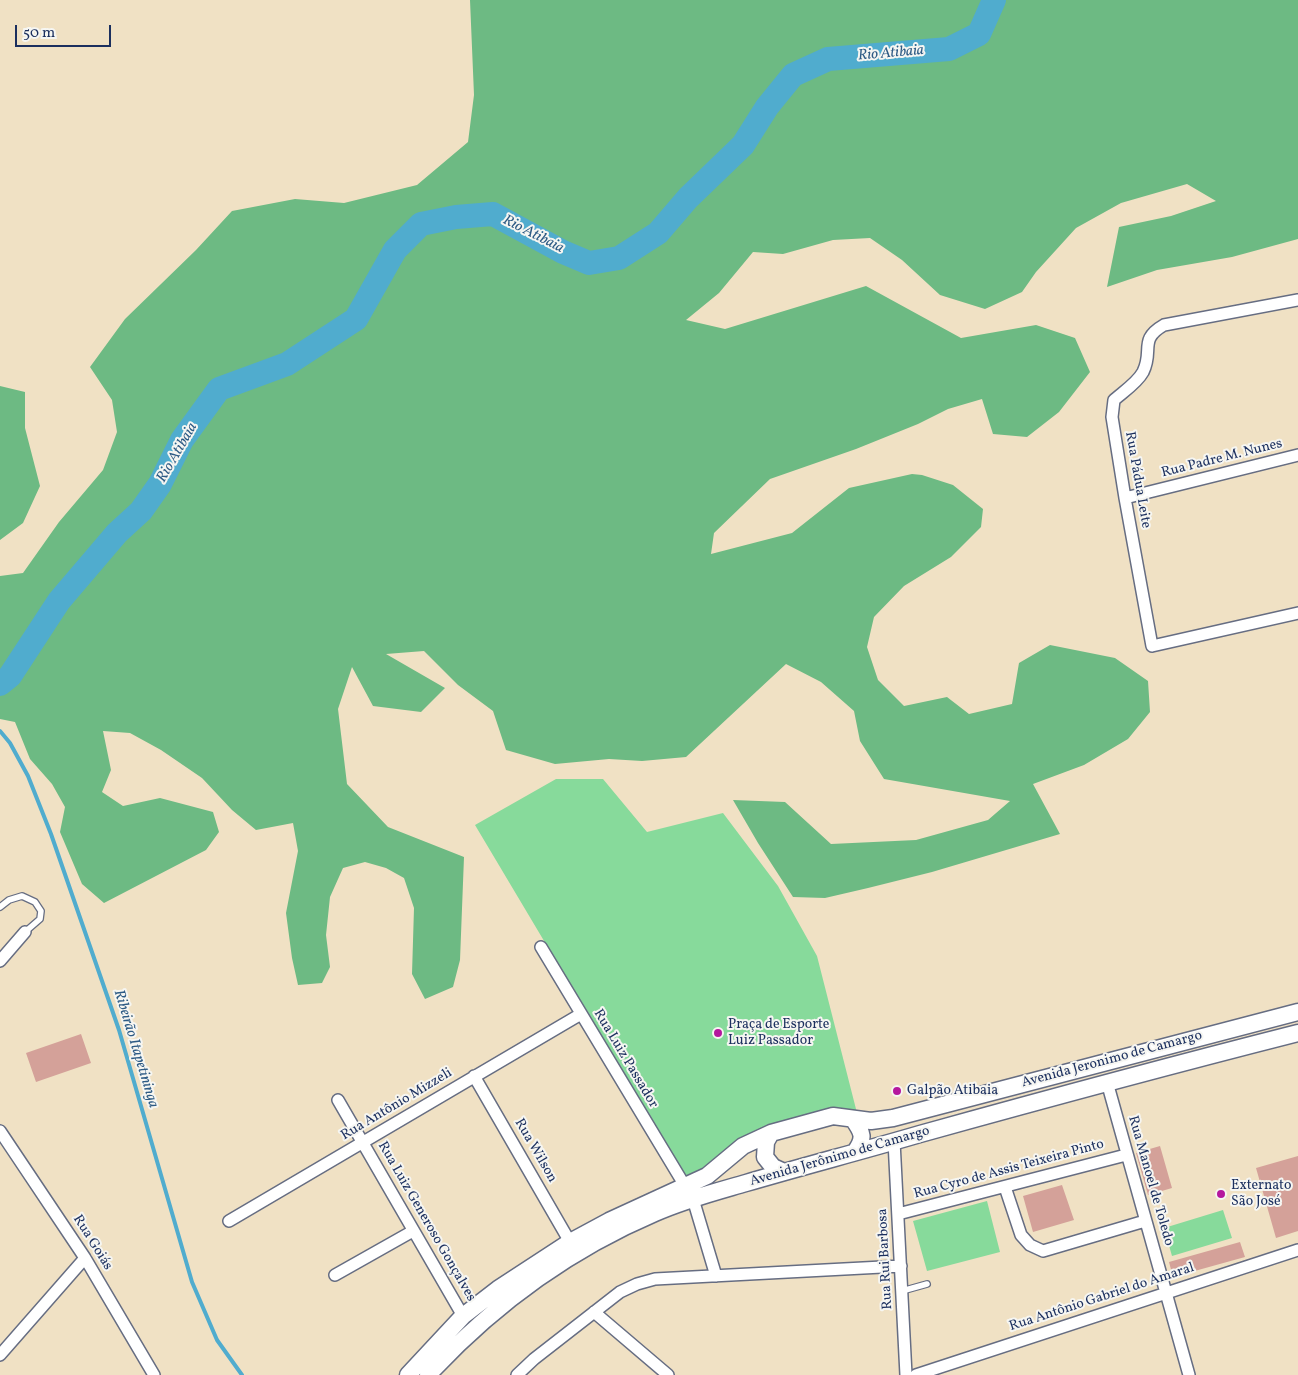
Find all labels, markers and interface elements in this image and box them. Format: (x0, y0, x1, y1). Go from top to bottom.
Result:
scale bar (18, 15, 114, 47)
text: 50 m (23, 23, 55, 44)
water label: Rio Atibaia (857, 42, 925, 66)
water label: Rio Atibaia (499, 212, 567, 258)
water label: Rio Atibaia (154, 420, 202, 486)
street label: Rua Pádua Leite (1120, 430, 1154, 530)
street label: Rua Padre M. Nunes (1160, 436, 1284, 482)
water label: Ribeirão Itapetininga (108, 988, 162, 1110)
street label: Rua Luiz Passador (589, 1007, 661, 1111)
place label: Praça de Esporte Luiz Passador (728, 1017, 829, 1050)
marker: Praça de Esporte Luiz Passador (712, 1027, 724, 1039)
street label: Avenida Jeronimo de Camargo (1020, 1028, 1204, 1092)
street label: Rua Antônio Mizzeli (338, 1065, 456, 1145)
place label: Galpão Atibaia (907, 1083, 998, 1099)
marker: Galpão Atibaia (891, 1085, 903, 1097)
street label: Rua Manoel de Toledo (1123, 1114, 1177, 1248)
street label: Rua Wilson (510, 1116, 560, 1186)
street label: Avenida Jerônimo de Camargo (748, 1123, 932, 1191)
street label: Rua Cyro de Assis Teixeira Pinto (912, 1136, 1106, 1204)
street label: Rua Luiz Generoso Gonçalves (373, 1139, 479, 1305)
place label: Externato São José (1231, 1178, 1291, 1210)
marker: Externato São José (1215, 1188, 1227, 1200)
street label: Rua Rui Barbosa (875, 1208, 897, 1310)
street label: Rua Goiás (68, 1212, 116, 1274)
street label: Rua Antônio Gabriel do Amaral (1007, 1260, 1197, 1336)

